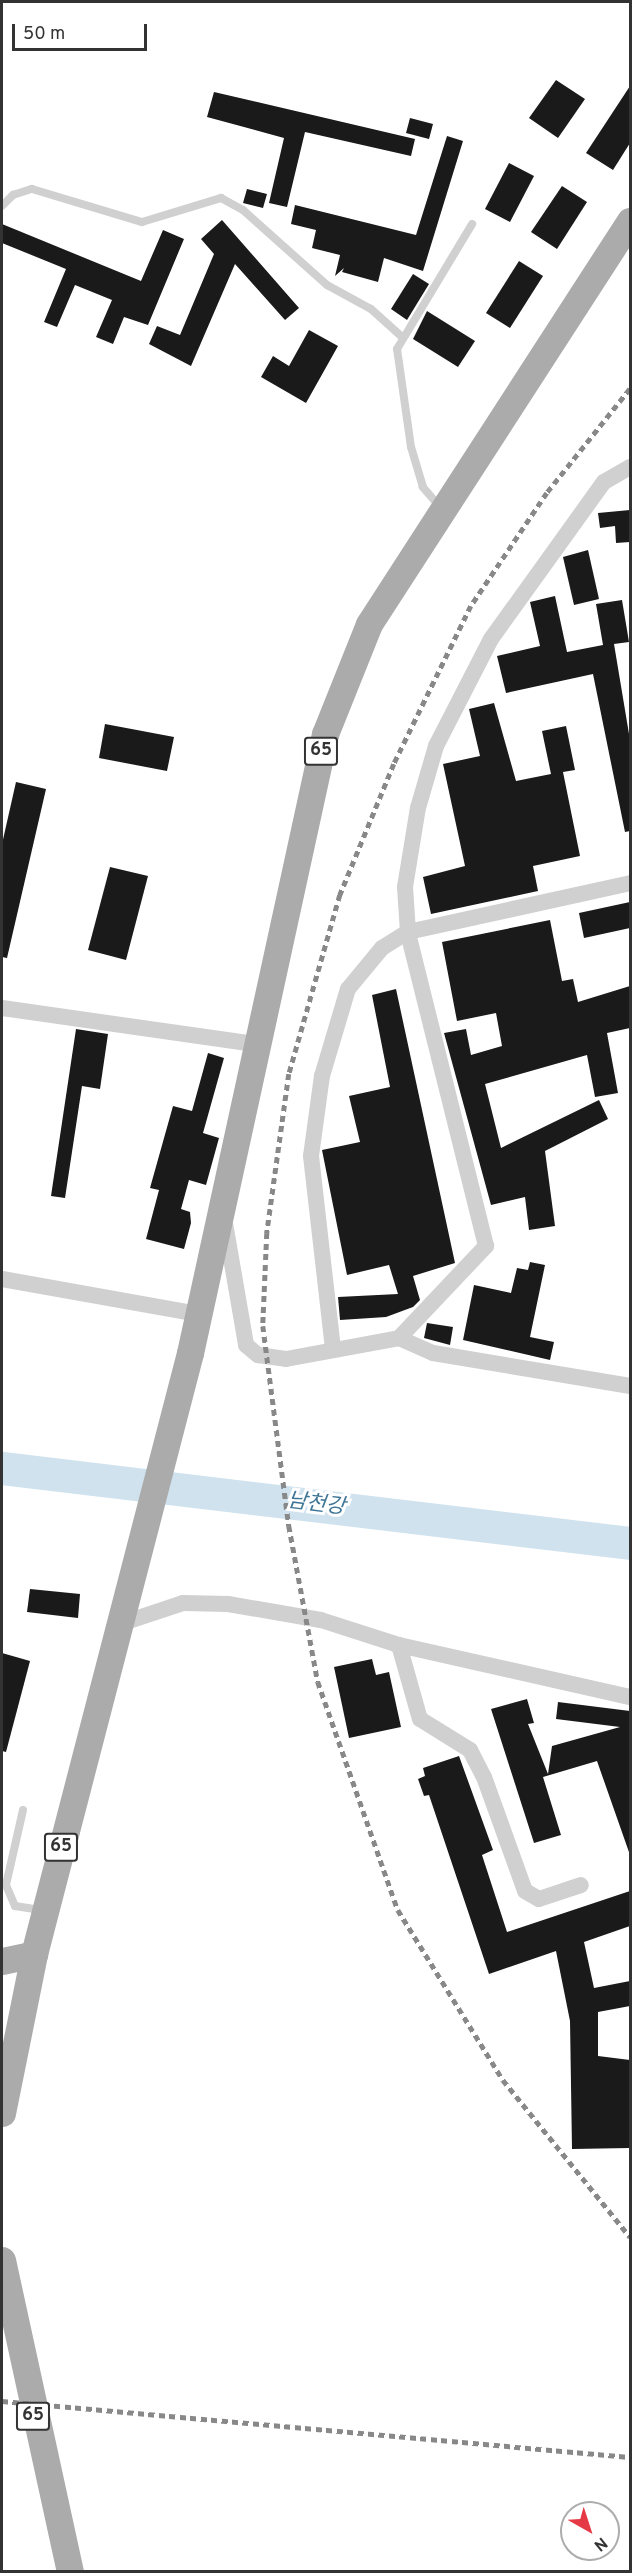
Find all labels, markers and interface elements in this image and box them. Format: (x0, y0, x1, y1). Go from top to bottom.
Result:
scale bar (15, 12, 150, 50)
text: 50 m (23, 23, 65, 46)
road number: 65 (303, 736, 339, 766)
water label: 남천강 (286, 1489, 346, 1521)
road number: 65 (43, 1832, 79, 1862)
road number: 65 (15, 2401, 51, 2431)
north arrow (560, 2501, 620, 2561)
text: N (589, 2532, 611, 2555)

